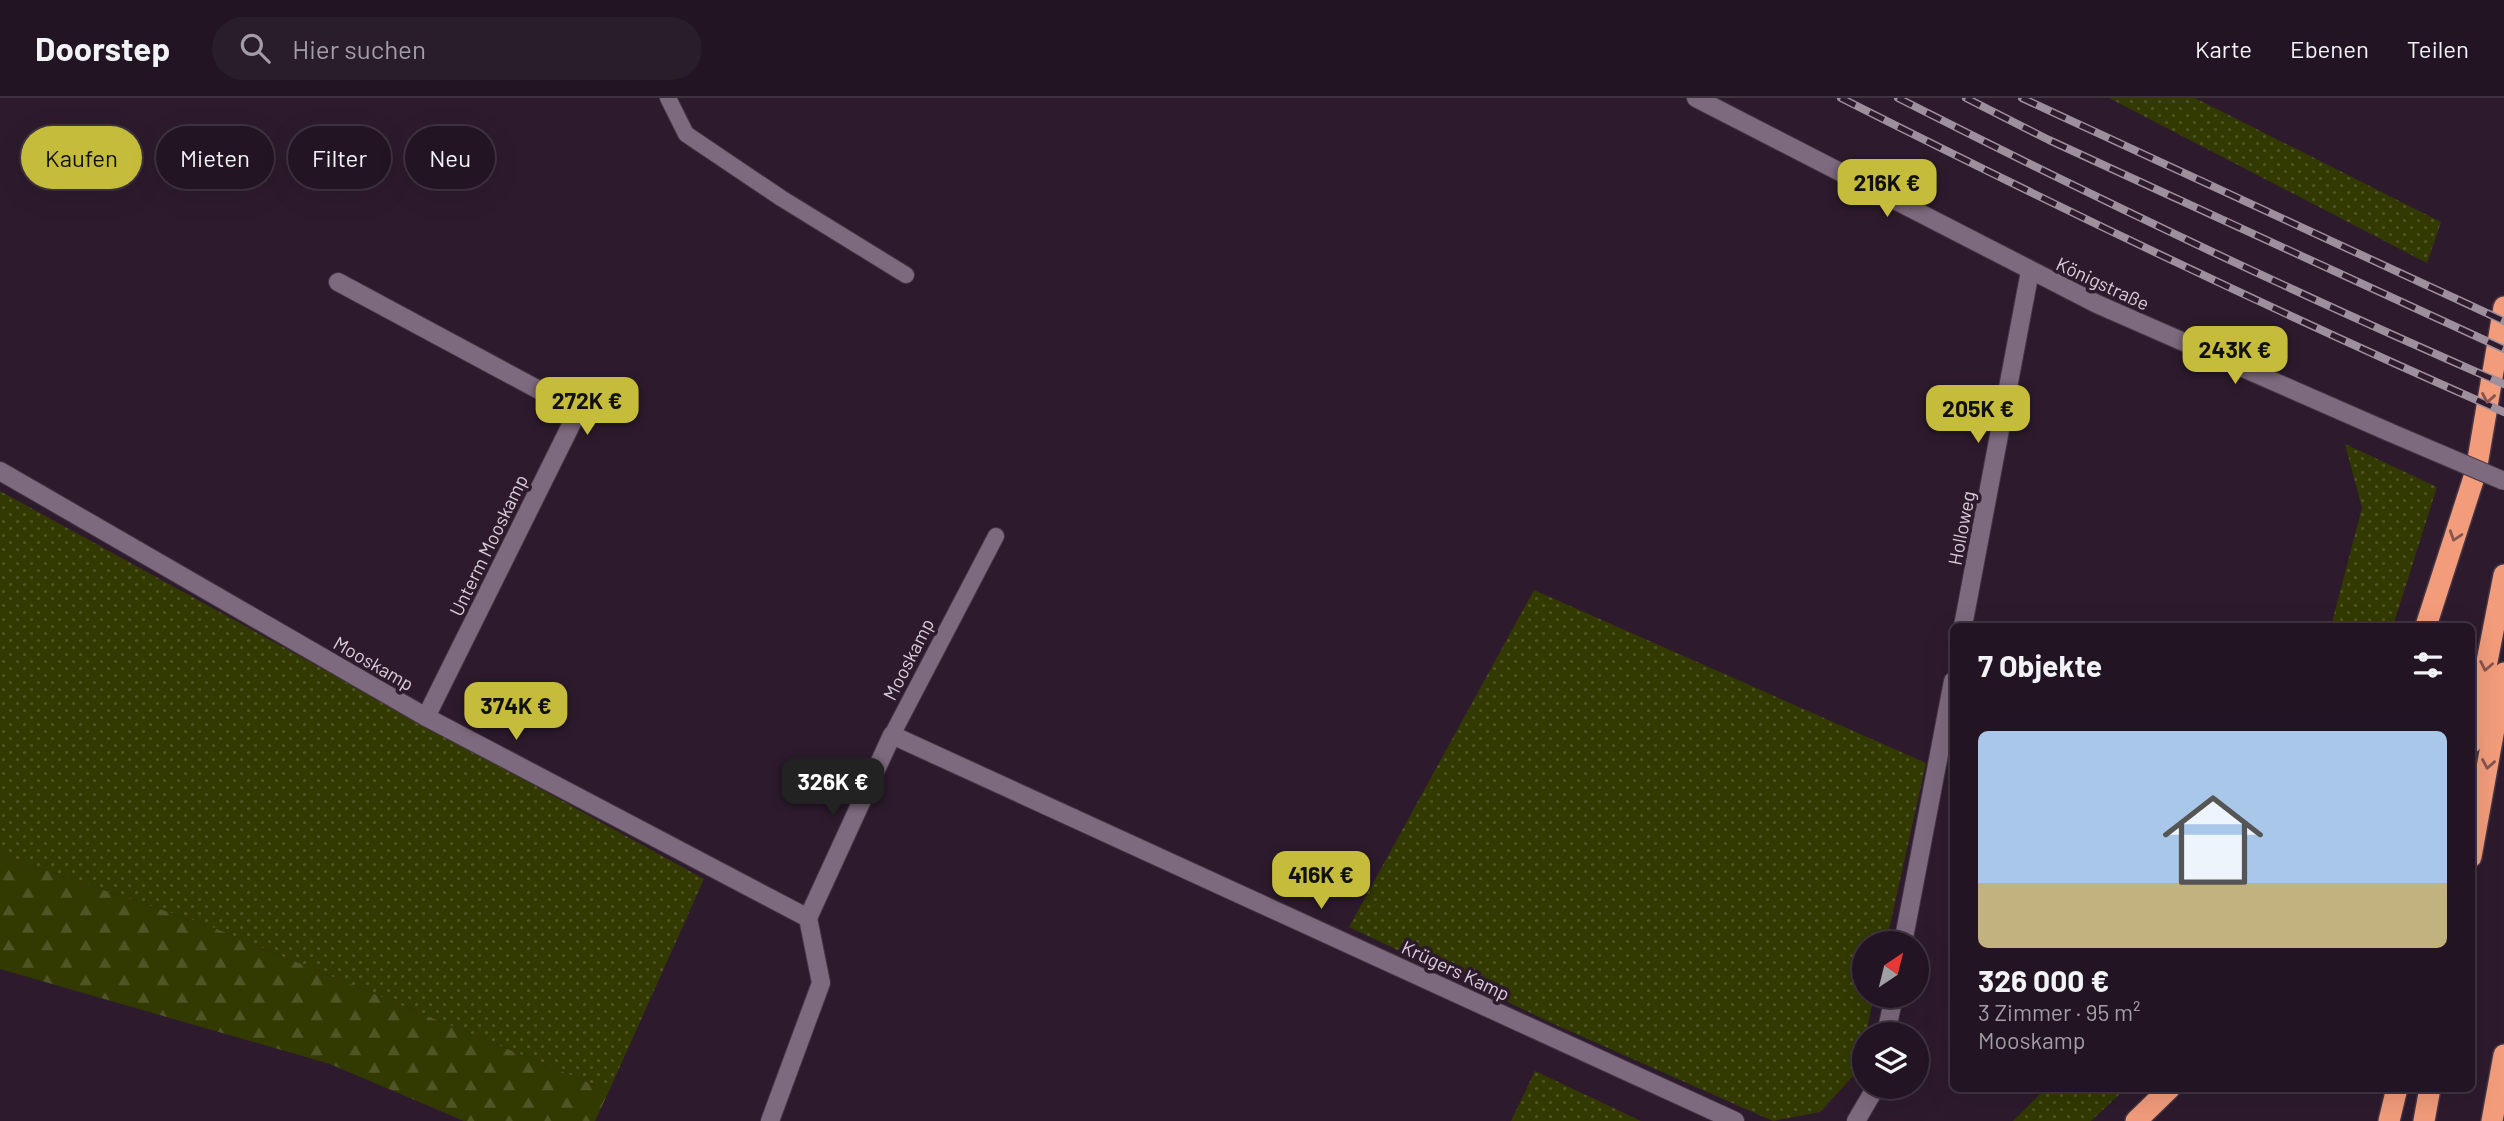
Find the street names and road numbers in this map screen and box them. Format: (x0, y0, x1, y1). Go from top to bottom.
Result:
street label: Königstraße (2053, 251, 2153, 315)
street label: Unterm Mooskamp (444, 471, 532, 619)
street label: Holloweg (1943, 489, 1979, 567)
street label: Mooskamp (878, 614, 938, 704)
street label: Mooskamp (330, 631, 418, 695)
street label: Krügers Kamp (1398, 935, 1514, 1005)

